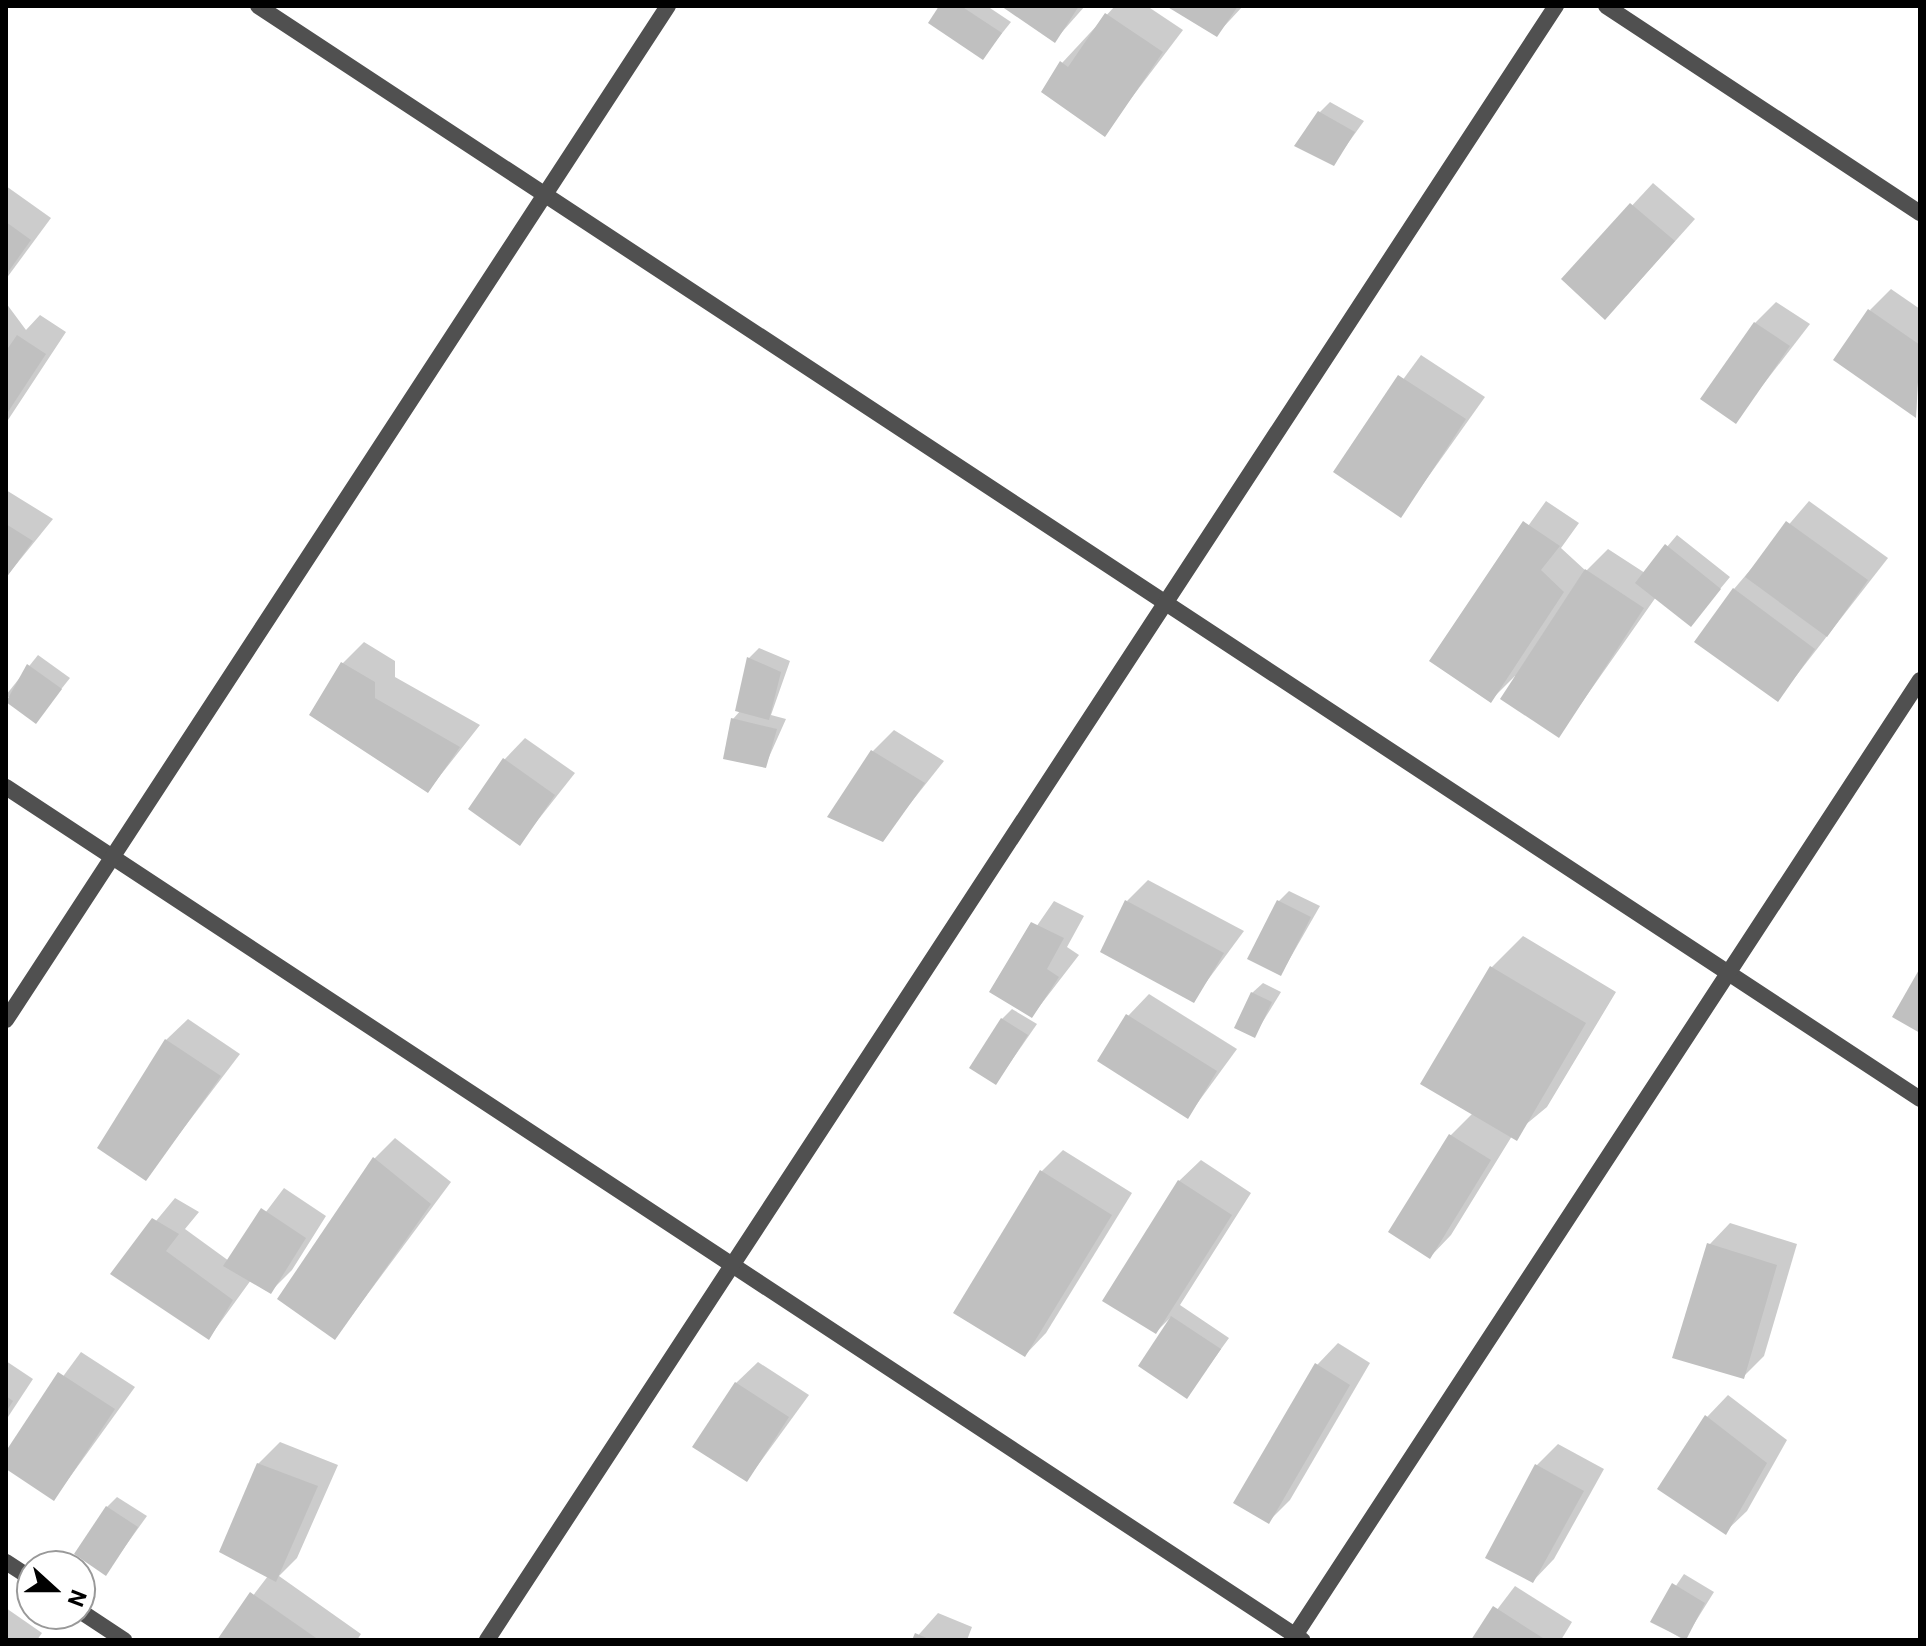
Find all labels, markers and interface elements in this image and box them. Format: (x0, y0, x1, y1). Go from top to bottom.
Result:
north arrow (16, 1550, 96, 1630)
text: N (63, 1586, 91, 1610)

